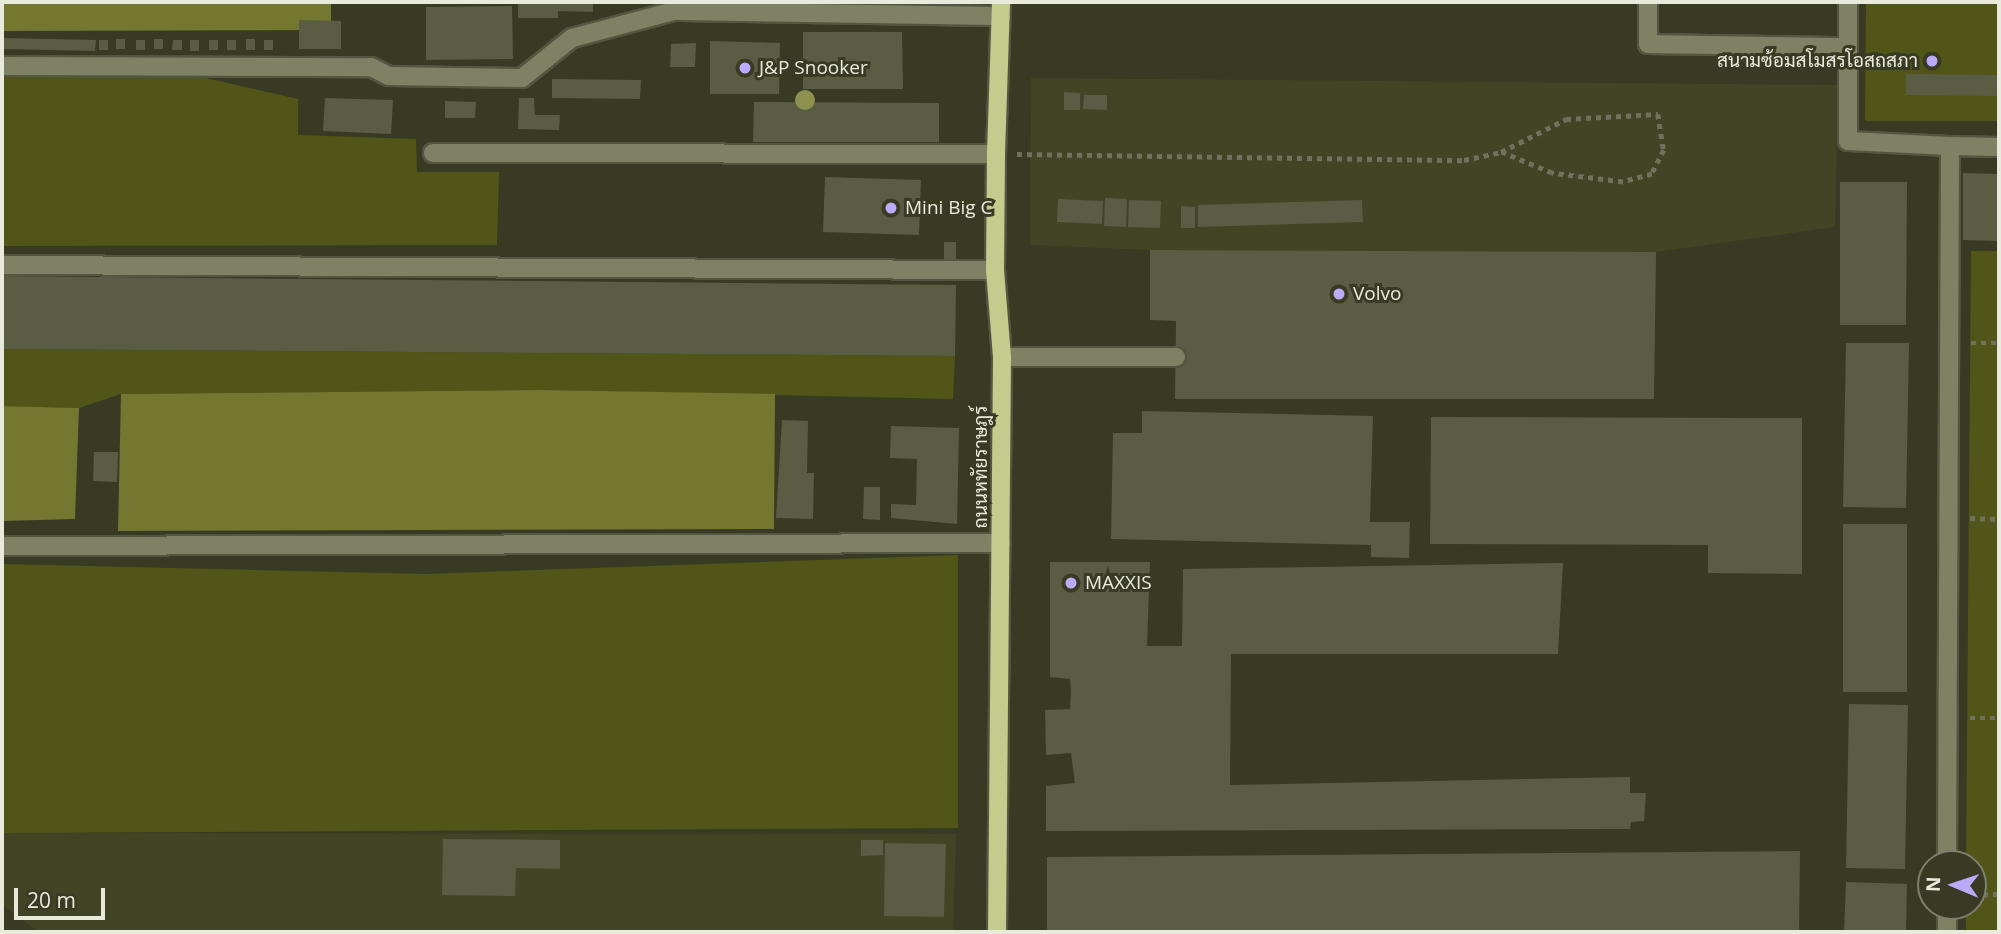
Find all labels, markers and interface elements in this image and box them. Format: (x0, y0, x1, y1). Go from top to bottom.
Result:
place label: สนามซ้อมสโมสรโอสถสภา (1717, 50, 1918, 72)
marker: สนามซ้อมสโมสรโอสถสภา (1924, 53, 1940, 69)
place label: J&P Snooker (759, 57, 868, 79)
marker: J&P Snooker (737, 60, 753, 76)
place label: Mini Big C (905, 197, 993, 219)
marker: Mini Big C (883, 200, 899, 216)
place label: Volvo (1353, 283, 1401, 305)
marker: Volvo (1331, 286, 1347, 302)
street label: ถนนหทัยราษฎร์ (970, 406, 992, 528)
place label: MAXXIS (1085, 572, 1152, 594)
marker: MAXXIS (1063, 575, 1079, 591)
north arrow (1917, 850, 1987, 920)
scale bar (18, 874, 108, 918)
text: N (1920, 876, 1946, 893)
text: 20 m (27, 886, 76, 914)

